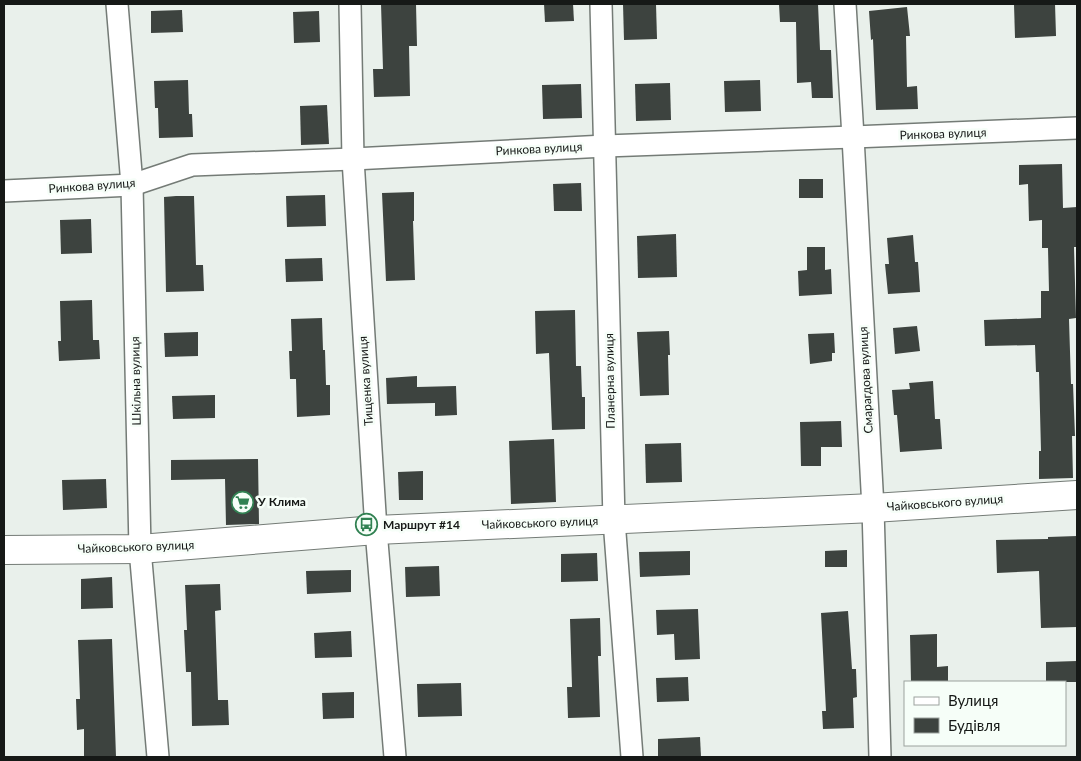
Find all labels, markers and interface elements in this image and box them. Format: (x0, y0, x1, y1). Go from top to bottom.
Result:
street label: Ринкова вулиця (899, 124, 987, 143)
street label: Ринкова вулиця (495, 139, 583, 158)
street label: Ринкова вулиця (48, 175, 136, 196)
street label: Смарагдова вулиця (855, 326, 876, 434)
street label: Планерна вулиця (601, 333, 618, 429)
street label: Шкільна вулиця (127, 336, 144, 426)
street label: Тищенка вулиця (355, 336, 376, 426)
supermarket icon: У Клима (230, 490, 254, 514)
street label: Чайковського вулиця (886, 491, 1004, 514)
place label: У Клима (257, 494, 306, 509)
bus stop icon: Маршрут #14 (355, 513, 379, 537)
street label: Чайковського вулиця (481, 513, 599, 532)
place label: Маршрут #14 (383, 517, 460, 532)
street label: Чайковського вулиця (77, 537, 195, 556)
legend (904, 681, 1066, 746)
text: Вулиця (948, 691, 998, 709)
text: Будівля (948, 716, 1000, 734)

